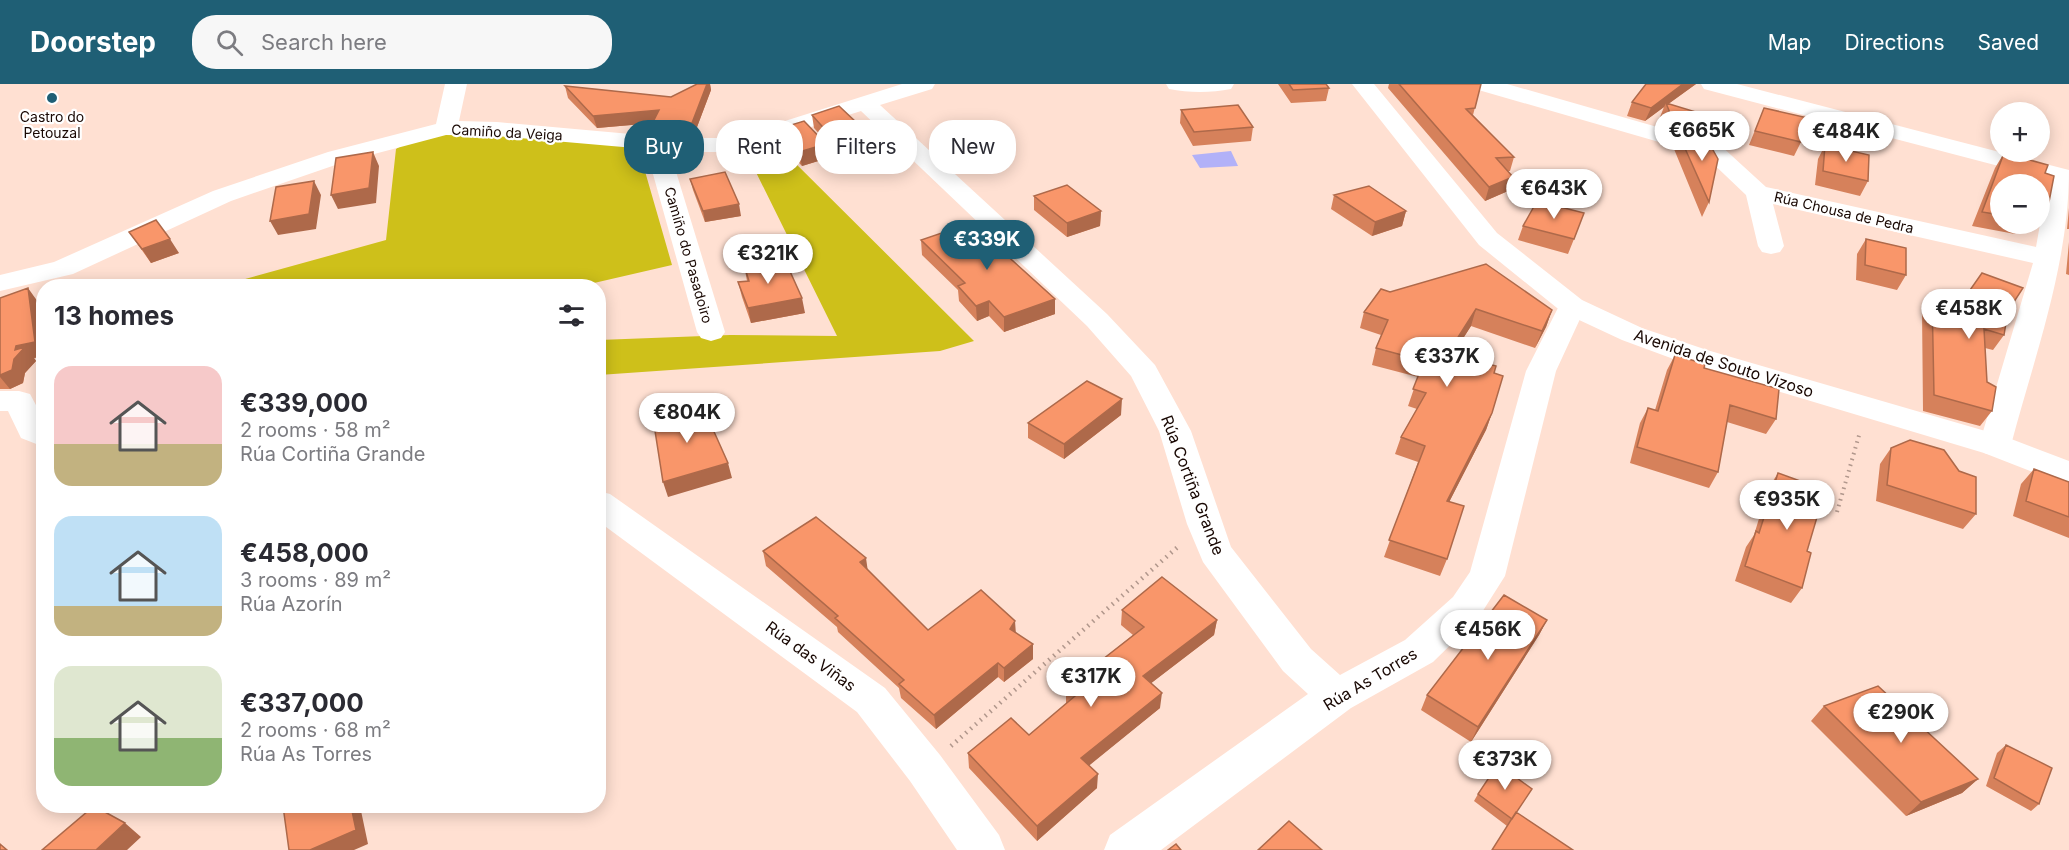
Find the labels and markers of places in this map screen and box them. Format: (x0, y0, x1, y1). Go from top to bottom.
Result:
marker: Castro do Petouzal (45, 91, 59, 105)
place label: Castro do Petouzal (20, 108, 84, 141)
pin: €665K (1660, 111, 1744, 162)
pin: €484K (1804, 112, 1888, 163)
pin: €643K (1512, 169, 1596, 220)
pin: €339K (945, 220, 1029, 271)
pin: €321K (726, 234, 810, 285)
pin: €458K (1927, 289, 2011, 340)
pin: €337K (1405, 337, 1489, 388)
pin: €804K (645, 393, 729, 444)
pin: €935K (1745, 480, 1829, 531)
pin: €456K (1446, 610, 1530, 661)
pin: €317K (1049, 657, 1133, 708)
pin: €290K (1859, 693, 1943, 744)
pin: €373K (1463, 740, 1547, 791)

